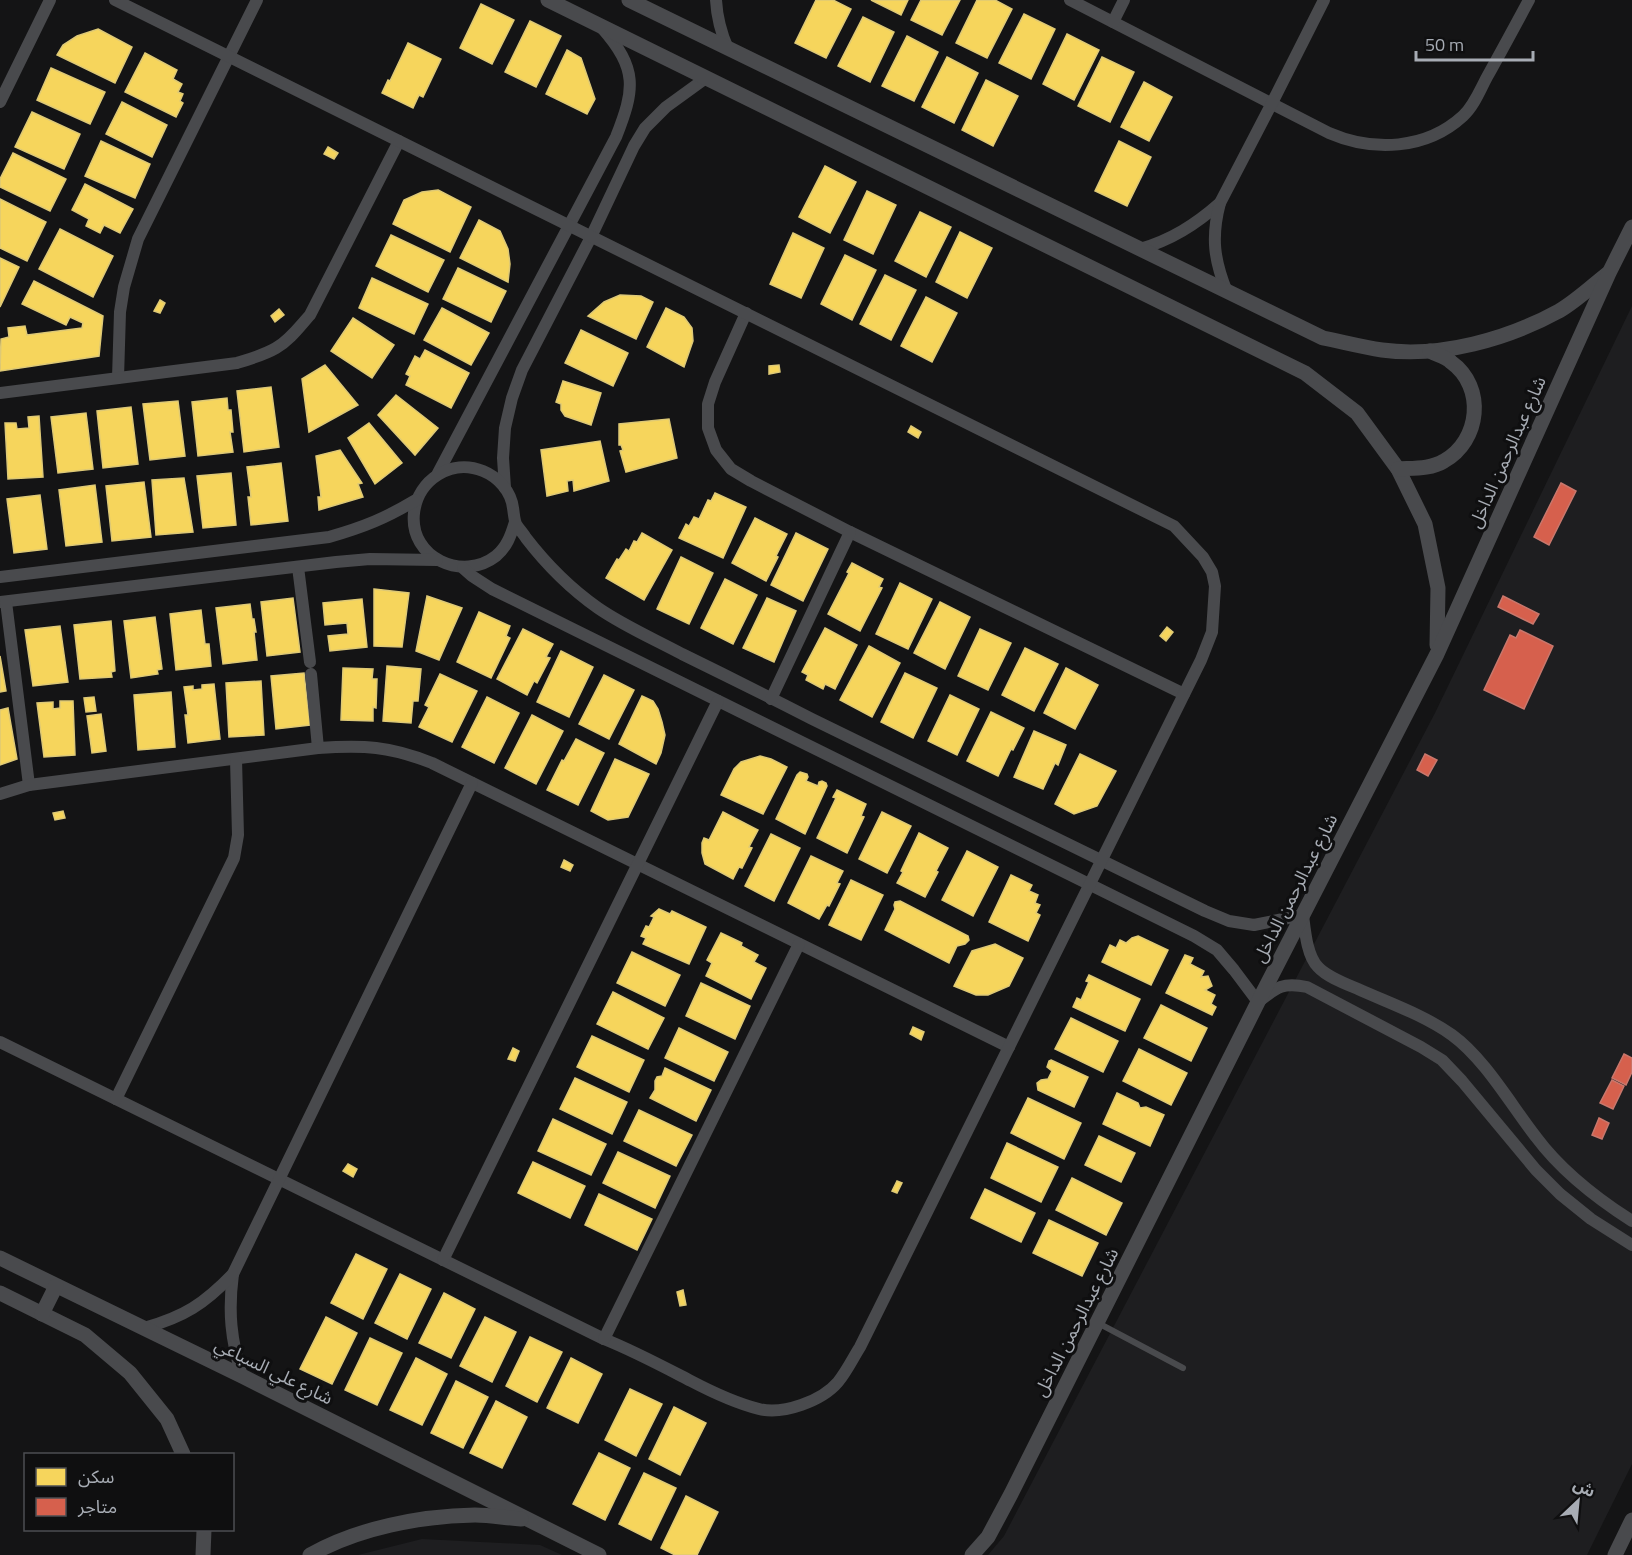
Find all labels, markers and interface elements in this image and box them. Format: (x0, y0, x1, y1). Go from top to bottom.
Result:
scale bar (1416, 24, 1533, 62)
text: 50 m (1425, 31, 1464, 58)
street label: شارع عبدالرحمن الداخل (1461, 372, 1554, 533)
street label: شارع عبدالرحمن الداخل (1246, 809, 1345, 968)
street label: شارع عبدالرحمن الداخل (1027, 1243, 1126, 1402)
street label: شارع علي السباعي (210, 1331, 338, 1412)
legend (24, 1453, 234, 1531)
text: سكن (78, 1463, 114, 1490)
north arrow (1548, 1471, 1608, 1531)
text: ش (1569, 1472, 1600, 1503)
text: متاجر (77, 1493, 117, 1520)

